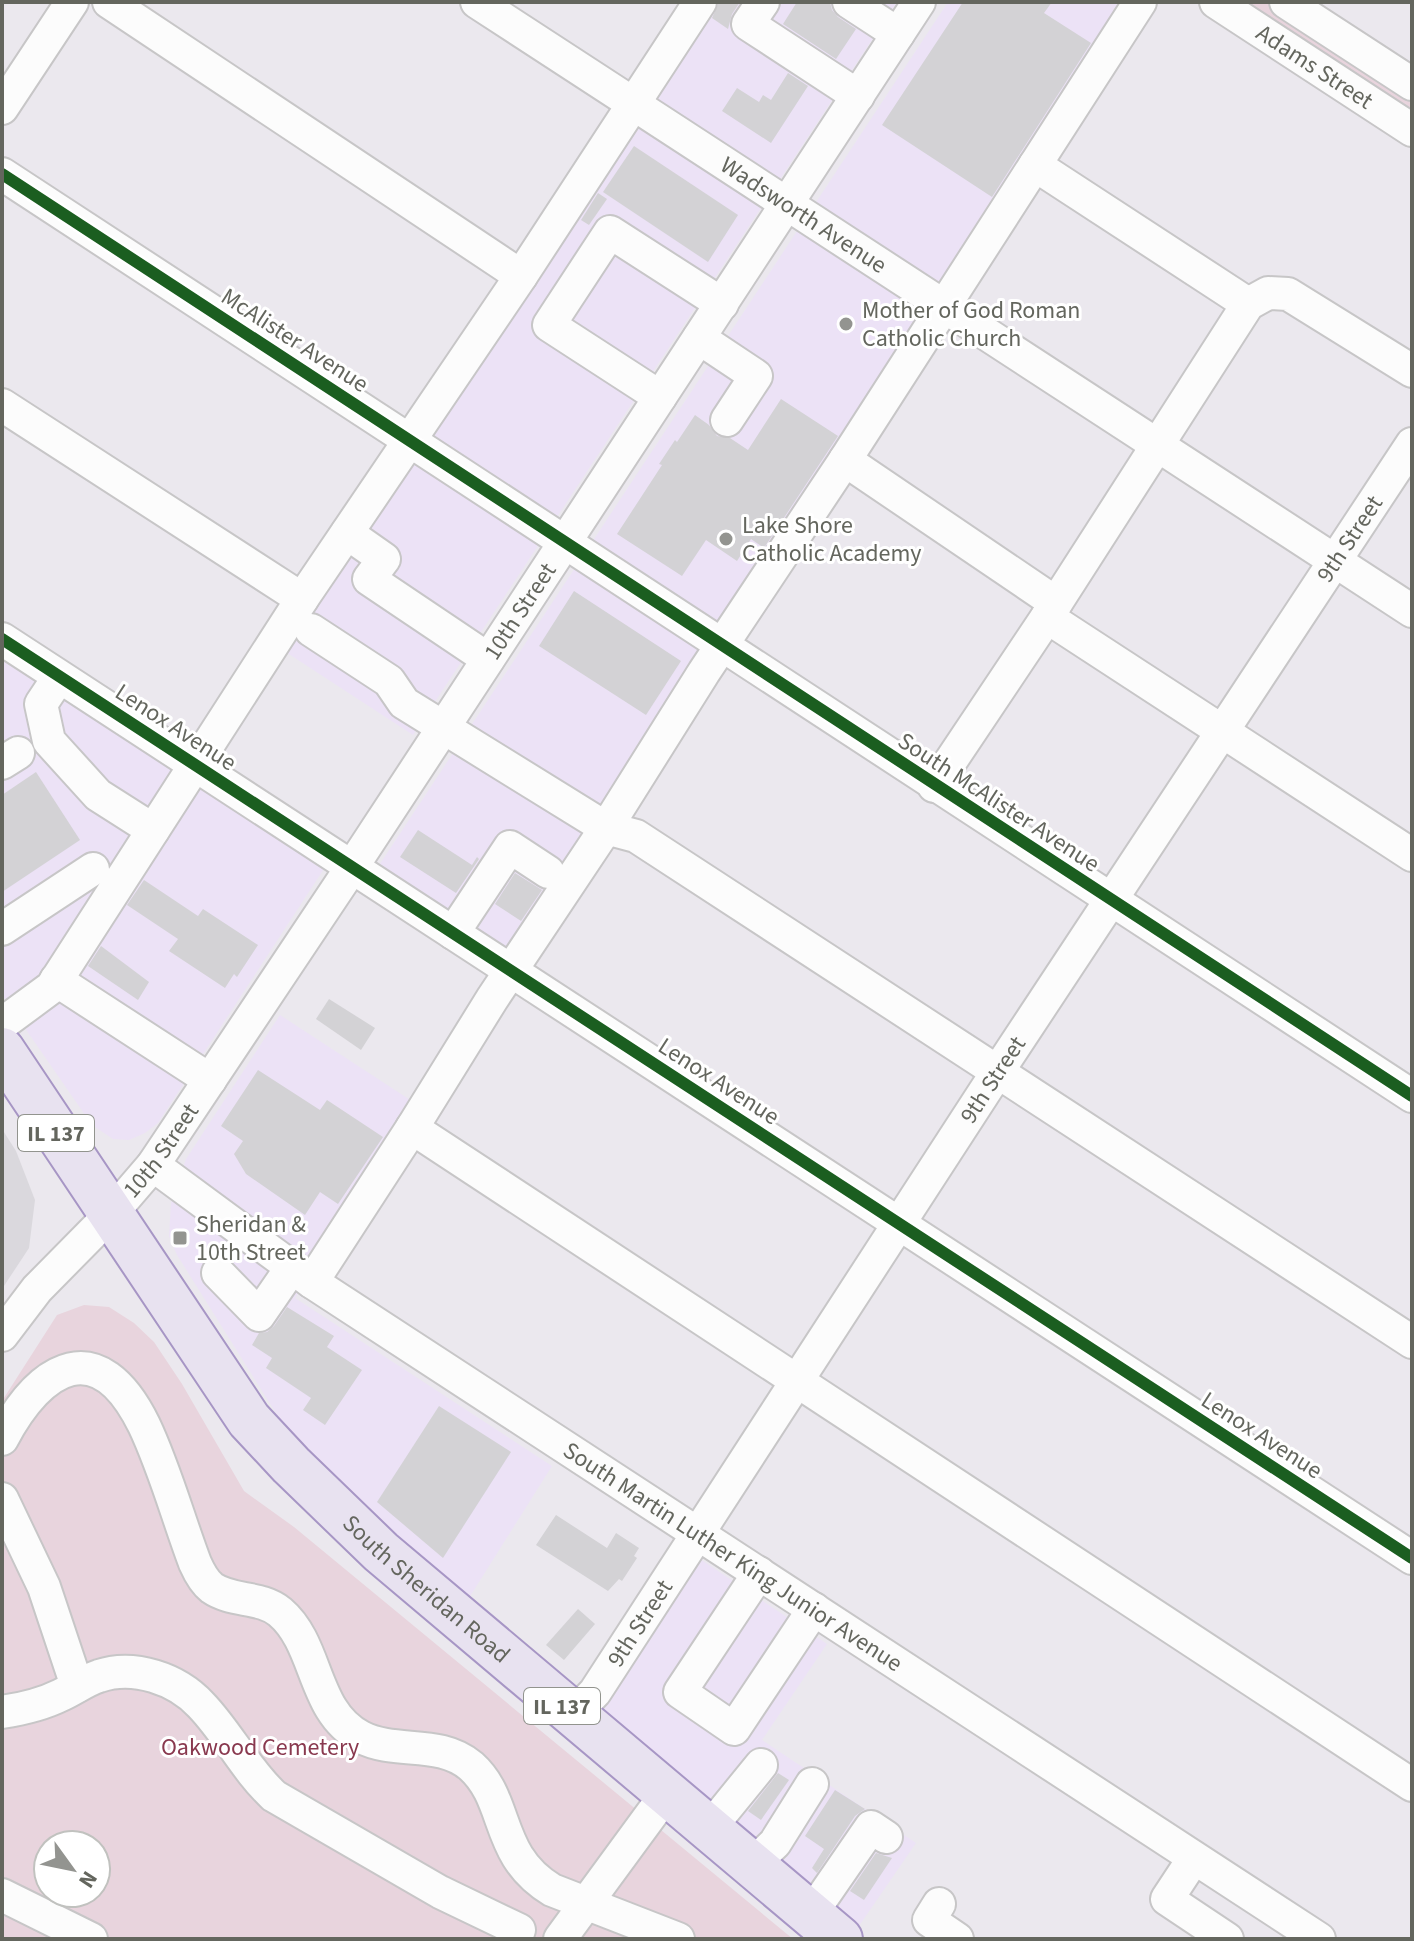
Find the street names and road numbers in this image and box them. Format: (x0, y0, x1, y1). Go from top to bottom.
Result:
street label: Adams Street (1249, 16, 1380, 118)
street label: Wadsworth Avenue (713, 148, 894, 282)
street label: McAlister Avenue (214, 279, 375, 401)
street label: 9th Street (1308, 488, 1392, 590)
street label: 10th Street (475, 556, 565, 667)
street label: Lenox Avenue (108, 675, 243, 780)
street label: South McAlister Avenue (891, 724, 1107, 881)
street label: Lenox Avenue (651, 1029, 786, 1134)
street label: 9th Street (952, 1029, 1034, 1130)
street label: 10th Street (115, 1096, 208, 1206)
road number: IL 137 (18, 1115, 94, 1151)
street label: Lenox Avenue (1194, 1383, 1329, 1488)
street label: South Martin Luther King Junior Avenue (556, 1433, 909, 1681)
street label: South Sheridan Road (334, 1507, 518, 1672)
street label: 9th Street (599, 1573, 682, 1674)
road number: IL 137 (524, 1688, 600, 1724)

